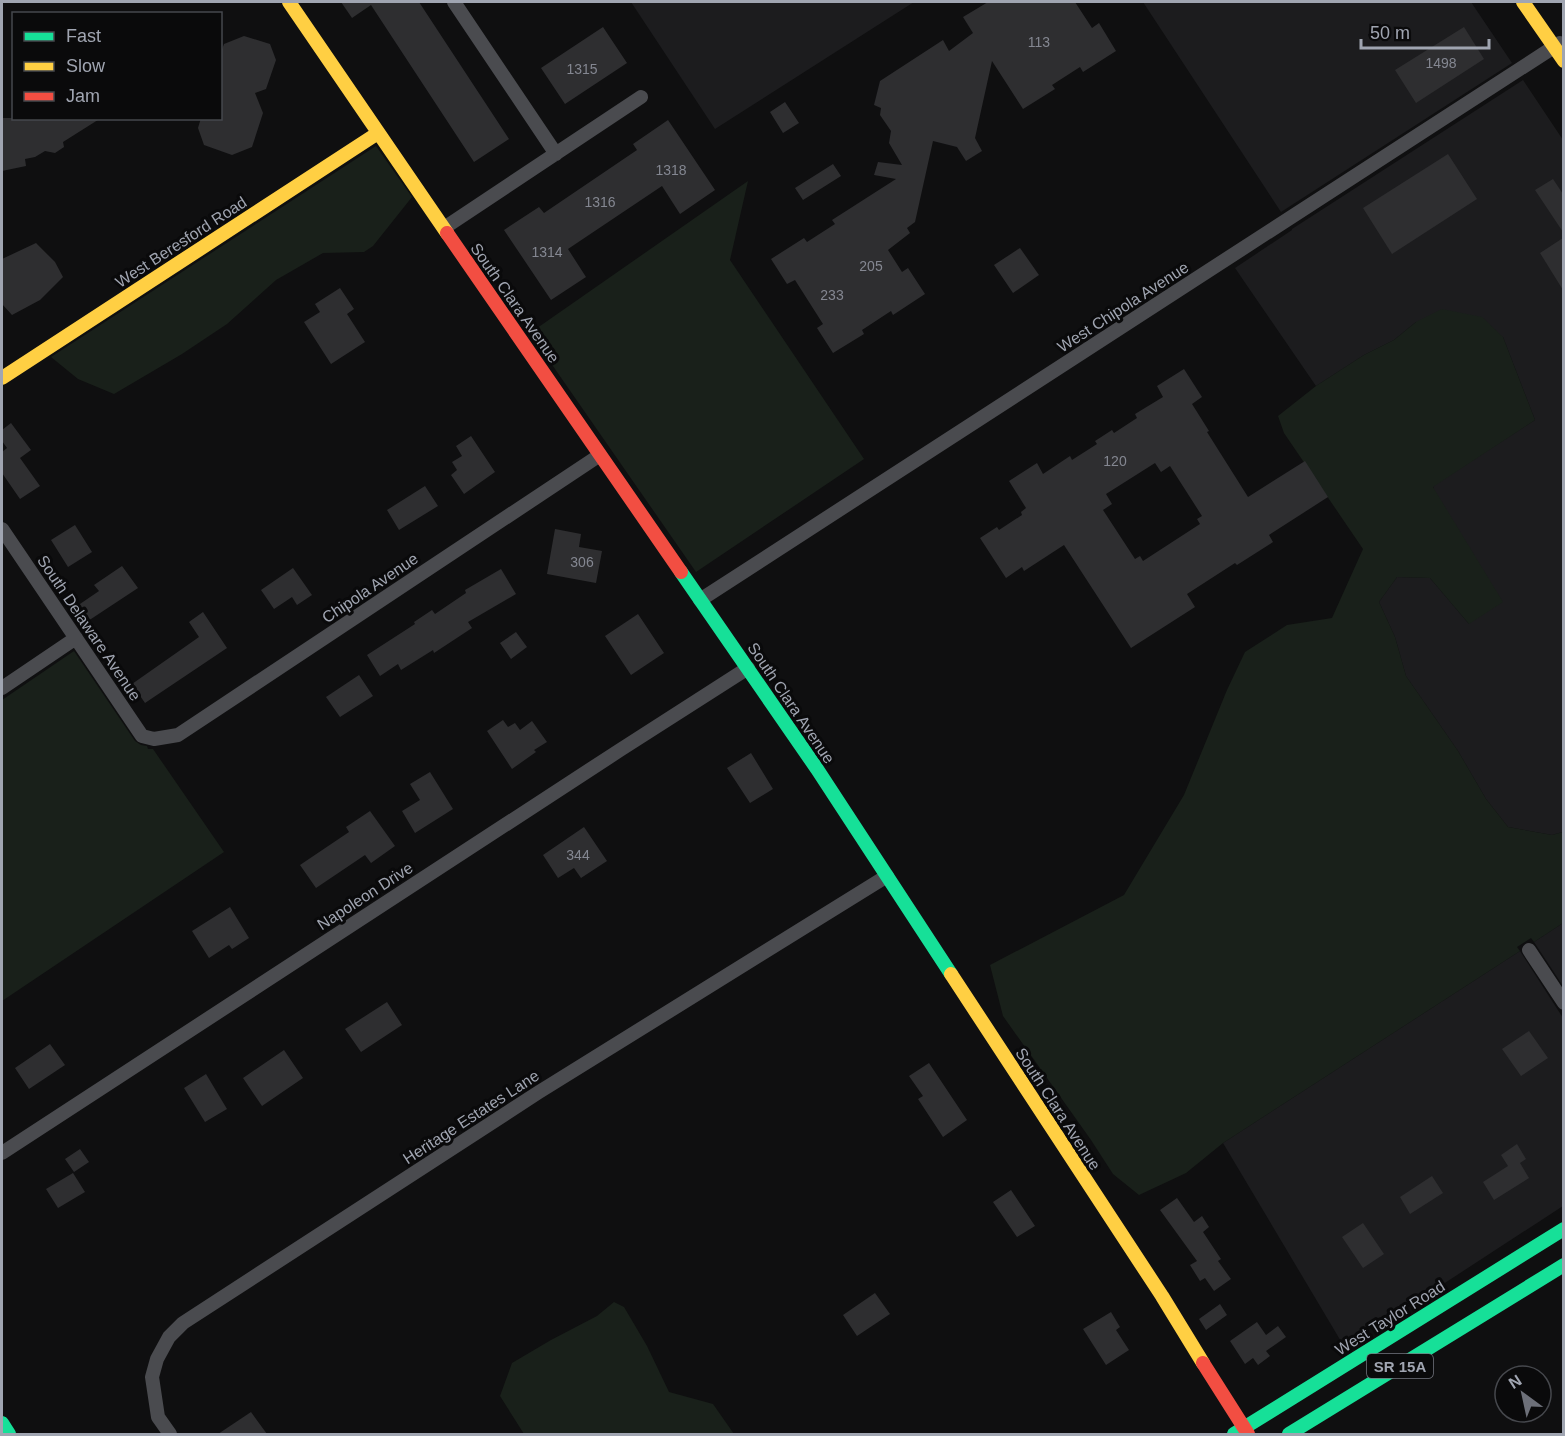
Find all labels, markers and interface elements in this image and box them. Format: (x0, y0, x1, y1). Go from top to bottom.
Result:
legend (12, 12, 222, 120)
scale bar (1361, 12, 1488, 50)
text: 50 m (1370, 23, 1410, 43)
text: Fast (66, 26, 101, 46)
house number: 113 (1028, 34, 1050, 50)
house number: 1498 (1425, 55, 1457, 71)
text: Slow (66, 56, 106, 76)
house number: 1315 (566, 61, 598, 77)
text: Jam (66, 86, 100, 106)
house number: 1318 (655, 162, 687, 178)
street label: West Beresford Road (112, 193, 250, 291)
house number: 1316 (584, 194, 616, 210)
street label: South Clara Avenue (467, 240, 563, 366)
house number: 1314 (531, 244, 563, 260)
house number: 205 (859, 258, 883, 274)
street label: West Chipola Avenue (1054, 258, 1192, 356)
house number: 233 (820, 287, 844, 303)
house number: 120 (1103, 453, 1127, 469)
street label: Chipola Avenue (319, 550, 421, 626)
street label: South Delaware Avenue (34, 552, 144, 704)
house number: 306 (570, 554, 594, 570)
street label: South Clara Avenue (744, 639, 838, 767)
house number: 344 (566, 847, 590, 863)
street label: Napoleon Drive (314, 859, 416, 933)
street label: South Clara Avenue (1012, 1045, 1104, 1173)
street label: Heritage Estates Lane (400, 1067, 542, 1167)
street label: West Taylor Road (1332, 1277, 1448, 1359)
road number: SR 15A (1367, 1354, 1433, 1378)
north arrow (1493, 1364, 1553, 1424)
text: N (1506, 1372, 1525, 1392)

